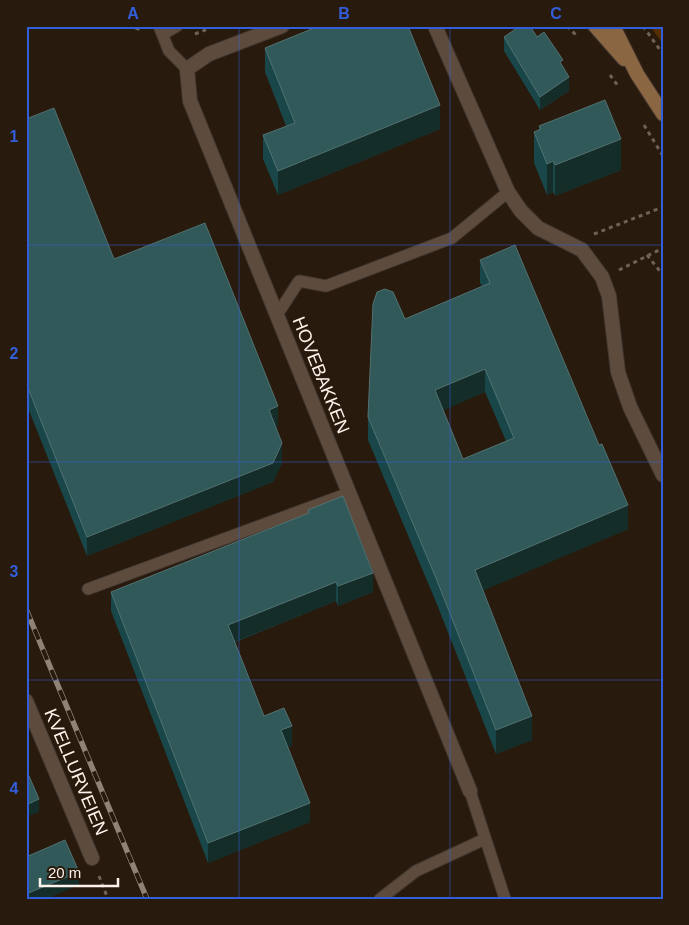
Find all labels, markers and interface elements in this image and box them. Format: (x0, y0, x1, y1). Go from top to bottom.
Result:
text: A (127, 5, 139, 22)
text: B (338, 5, 350, 22)
text: C (550, 5, 562, 22)
text: 1 (10, 128, 19, 145)
street label: HOVEBAKKEN (288, 314, 354, 436)
text: 2 (10, 345, 19, 362)
text: 3 (10, 563, 19, 580)
street label: KVELLURVEIEN (40, 706, 112, 838)
text: 4 (10, 780, 19, 797)
scale bar (40, 855, 118, 887)
text: 20 m (48, 864, 81, 881)

